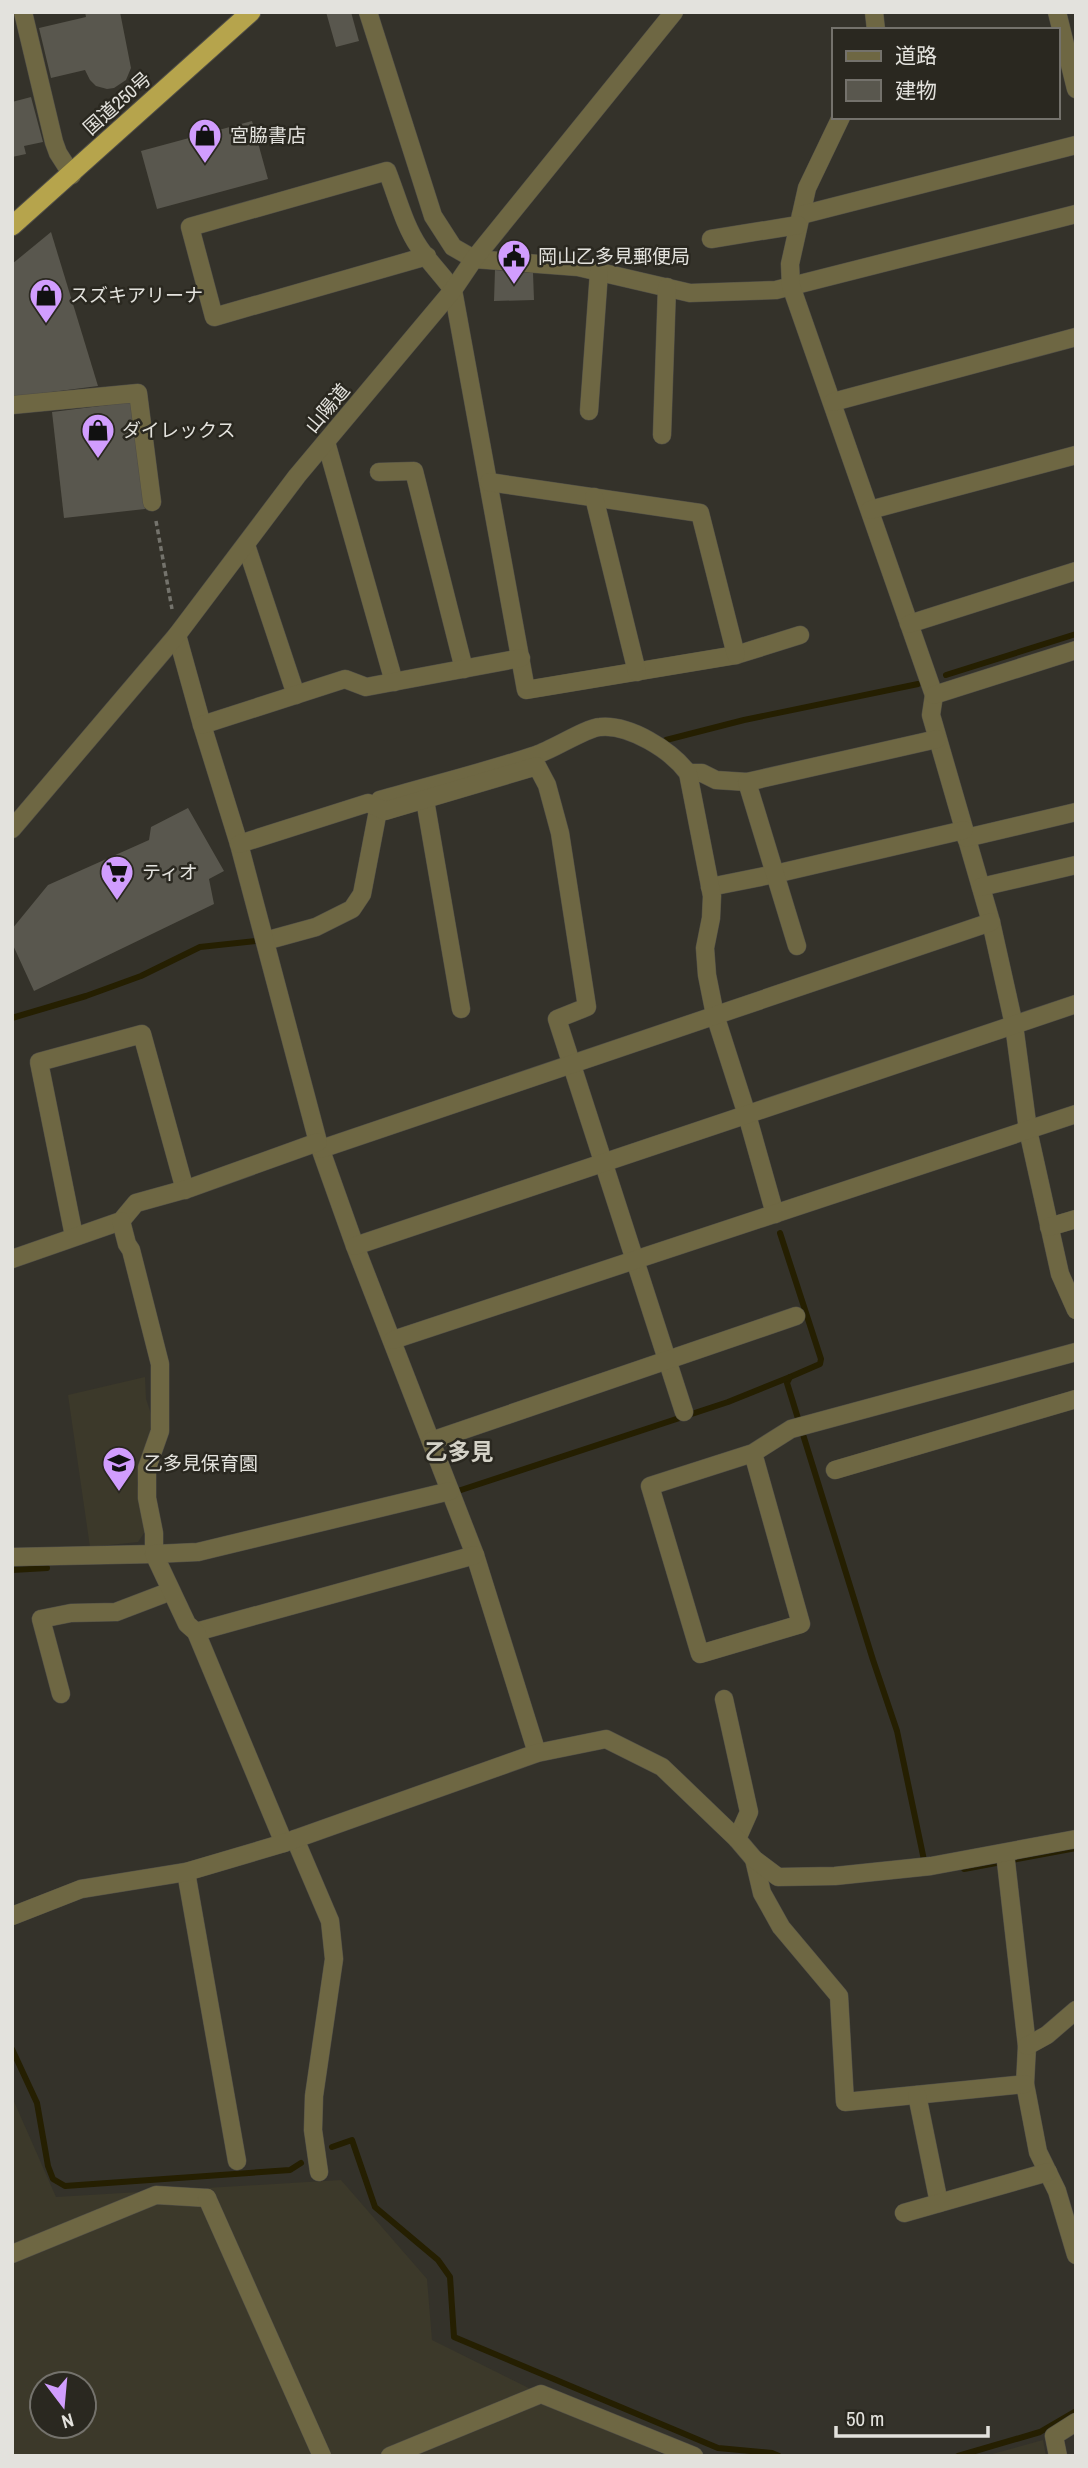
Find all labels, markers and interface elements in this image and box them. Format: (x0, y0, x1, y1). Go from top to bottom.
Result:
legend (832, 28, 1060, 119)
text: 道路 (895, 41, 937, 70)
street label: 国道250号 (77, 66, 157, 140)
text: 建物 (895, 76, 937, 105)
shop icon: 宮脇書店 (186, 116, 224, 165)
place label: 宮脇書店 (230, 122, 306, 148)
public building icon: 岡山乙多見郵便局 (495, 237, 533, 286)
place label: 岡山乙多見郵便局 (538, 243, 690, 269)
shop icon: スズキアリーナ (27, 276, 65, 325)
place label: スズキアリーナ (70, 282, 203, 308)
street label: 山陽道 (299, 378, 355, 438)
shop icon: ダイレックス (79, 411, 117, 460)
place label: ダイレックス (122, 417, 235, 443)
supermarket icon: ティオ (98, 853, 136, 902)
place label: ティオ (142, 859, 198, 885)
district label: 乙多見 (425, 1436, 494, 1467)
school or university icon: 乙多見保育園 (100, 1444, 138, 1493)
place label: 乙多見保育園 (144, 1450, 258, 1476)
north arrow (28, 2370, 98, 2440)
scale bar (836, 2394, 988, 2438)
text: 50 m (846, 2404, 884, 2433)
text: N (59, 2407, 77, 2435)

